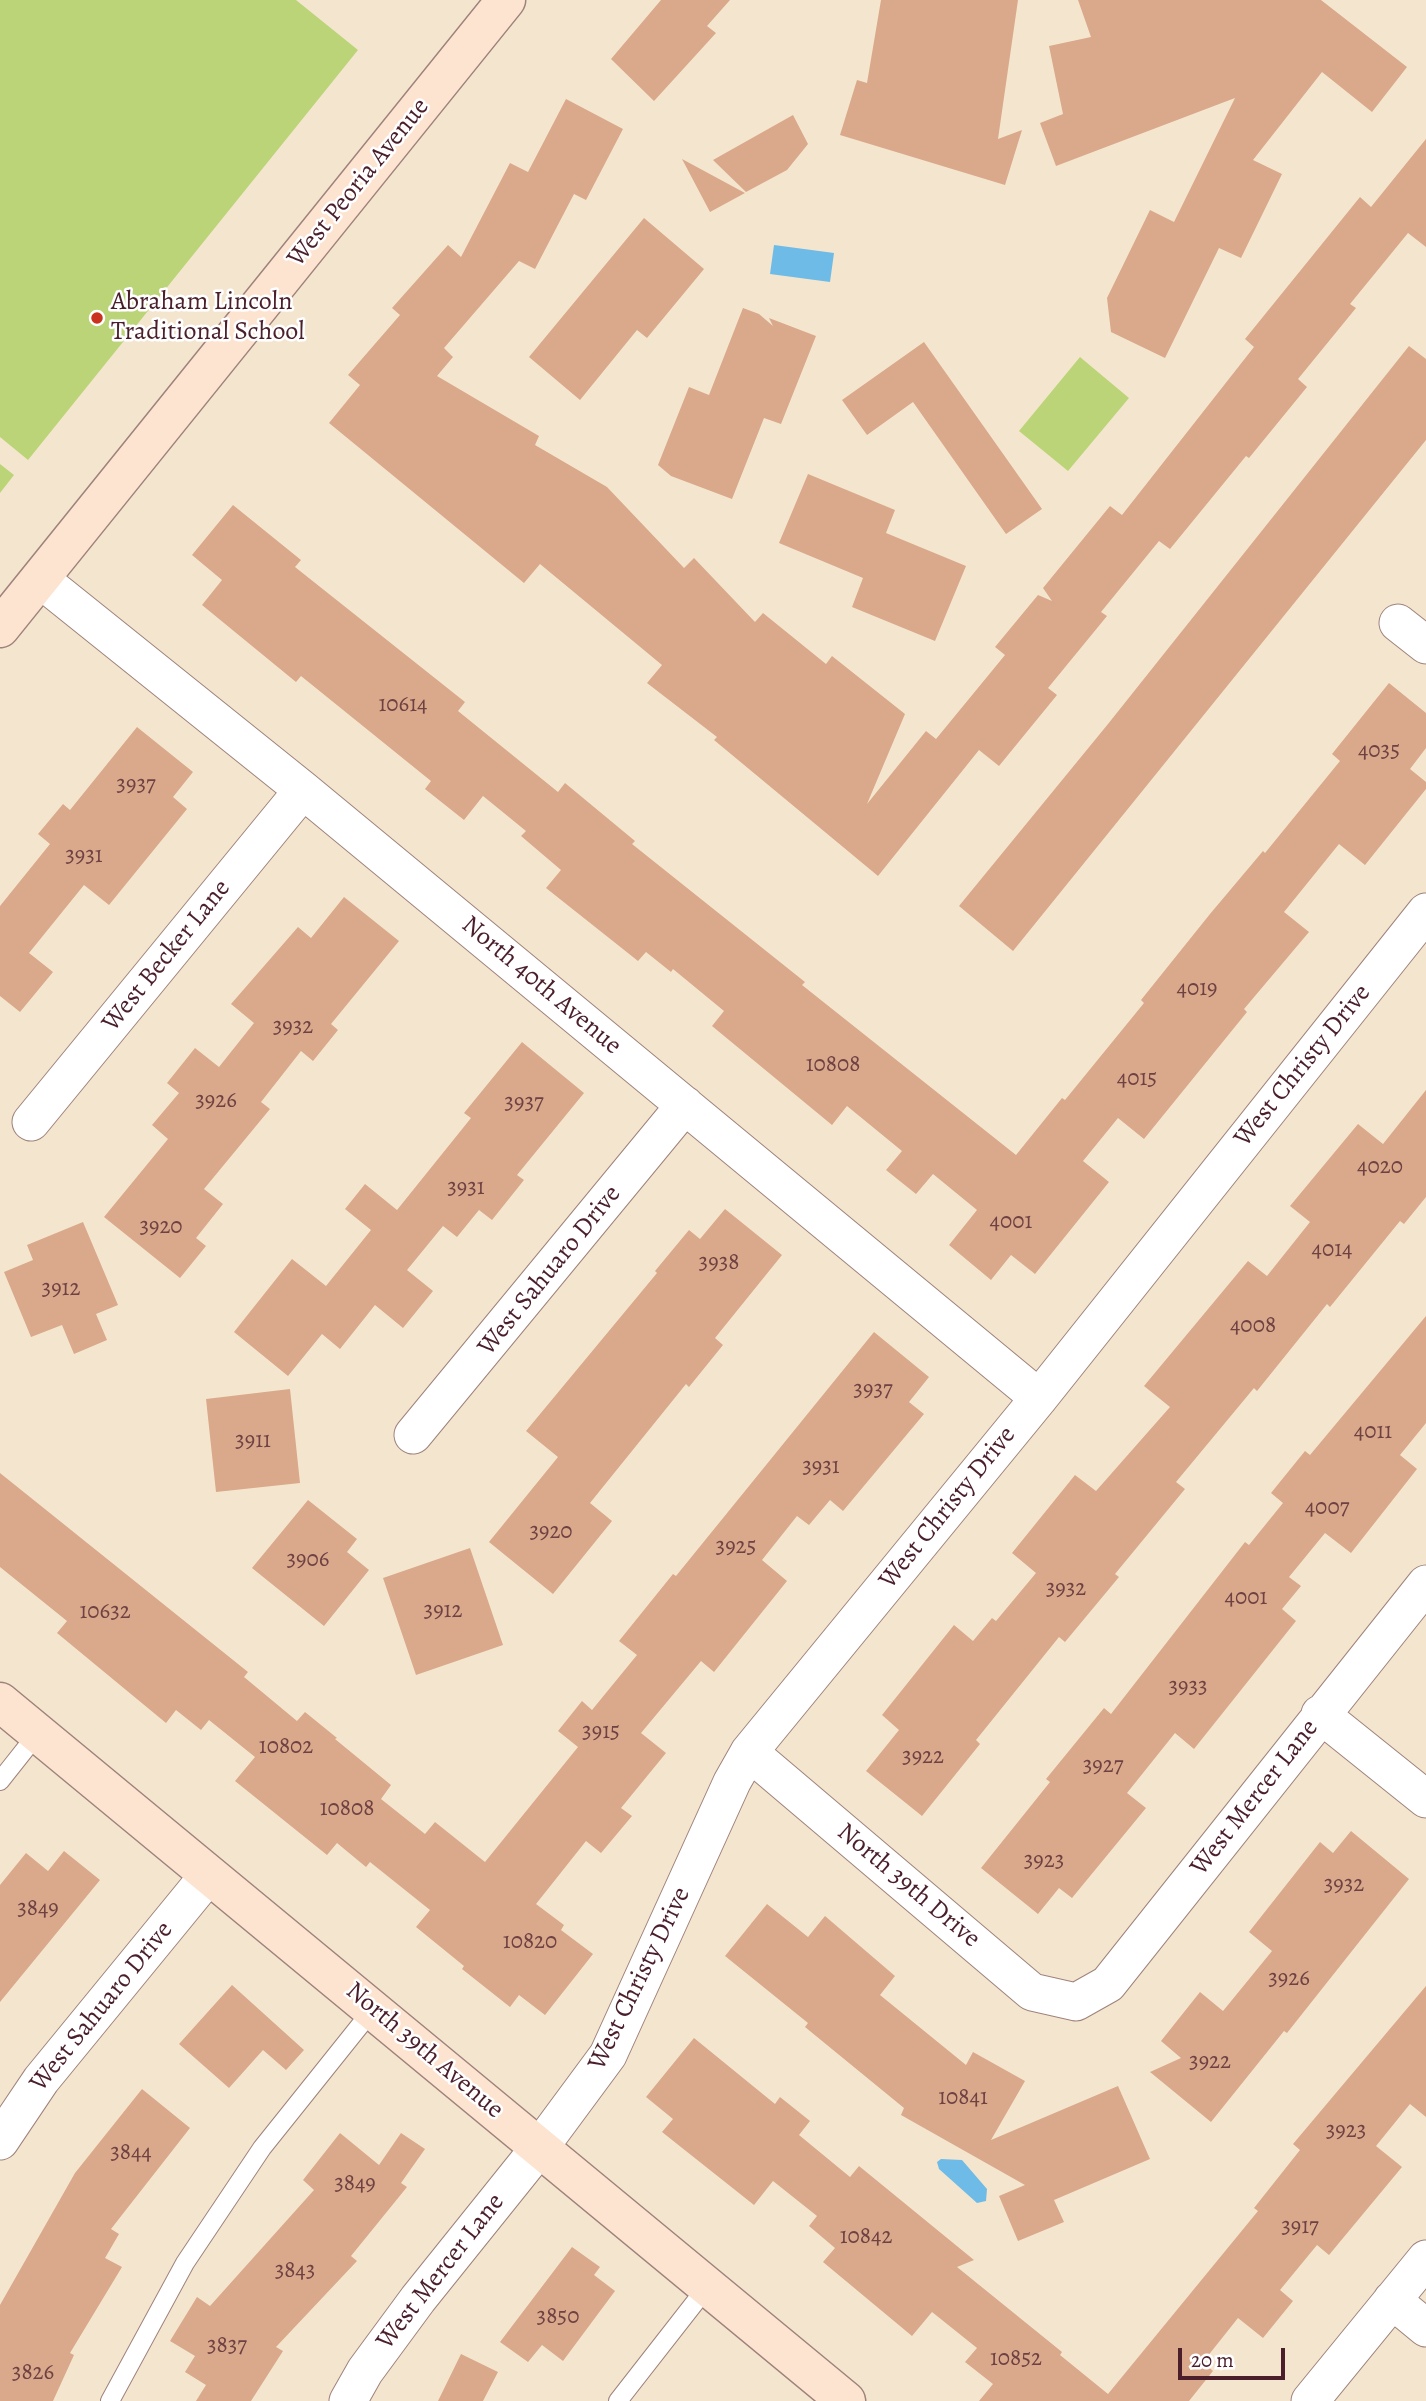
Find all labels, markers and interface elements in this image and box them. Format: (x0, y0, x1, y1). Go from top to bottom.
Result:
street label: West Peoria Avenue (281, 92, 437, 274)
place label: Abraham Lincoln Traditional School (111, 287, 305, 348)
marker: Abraham Lincoln Traditional School (89, 310, 105, 326)
house number: 10614 (378, 691, 428, 719)
house number: 4035 (1358, 737, 1400, 765)
house number: 3937 (116, 771, 156, 799)
house number: 3931 (65, 842, 103, 870)
street label: West Becker Lane (96, 874, 238, 1038)
street label: North 40th Avenue (455, 910, 627, 1062)
house number: 4019 (1176, 975, 1218, 1003)
street label: West Christy Drive (1228, 979, 1378, 1153)
house number: 3932 (273, 1013, 313, 1041)
house number: 10808 (806, 1051, 860, 1079)
house number: 4015 (1117, 1065, 1157, 1093)
house number: 3926 (195, 1087, 237, 1115)
house number: 3937 (504, 1089, 544, 1117)
house number: 4020 (1357, 1153, 1403, 1181)
house number: 3931 (447, 1174, 485, 1202)
street label: West Sahuaro Drive (472, 1180, 628, 1362)
house number: 4001 (990, 1208, 1032, 1236)
house number: 3920 (139, 1213, 183, 1241)
house number: 4014 (1312, 1236, 1352, 1264)
house number: 3938 (699, 1249, 739, 1277)
house number: 3912 (42, 1275, 80, 1303)
house number: 4008 (1230, 1312, 1276, 1340)
house number: 3937 (853, 1376, 893, 1404)
house number: 4011 (1354, 1418, 1392, 1446)
street label: West Christy Drive (873, 1421, 1023, 1595)
house number: 3911 (235, 1427, 271, 1455)
house number: 3931 (802, 1453, 840, 1481)
house number: 4007 (1305, 1494, 1349, 1522)
house number: 3920 (529, 1518, 573, 1546)
house number: 3925 (716, 1533, 756, 1561)
house number: 3906 (287, 1546, 329, 1574)
house number: 3932 (1046, 1575, 1086, 1603)
house number: 4001 (1225, 1584, 1267, 1612)
house number: 3912 (424, 1597, 462, 1625)
house number: 10632 (79, 1598, 131, 1626)
house number: 3933 (1168, 1673, 1208, 1701)
street label: West Mercer Lane (1184, 1714, 1326, 1882)
house number: 3915 (582, 1718, 620, 1746)
house number: 10802 (259, 1733, 313, 1761)
house number: 3922 (902, 1743, 944, 1771)
house number: 3927 (1083, 1752, 1123, 1780)
house number: 10808 (320, 1795, 374, 1823)
street label: North 39th Drive (830, 1817, 986, 1955)
house number: 3923 (1024, 1847, 1064, 1875)
house number: 3932 (1324, 1871, 1364, 1899)
street label: West Christy Drive (582, 1882, 698, 2076)
house number: 3849 (17, 1895, 59, 1923)
street label: West Sahuaro Drive (24, 1916, 180, 2098)
house number: 10820 (503, 1928, 557, 1956)
house number: 3926 (1268, 1965, 1310, 1993)
street label: North 39th Avenue (339, 1976, 509, 2126)
house number: 3922 (1189, 2048, 1231, 2076)
house number: 10841 (938, 2084, 988, 2112)
house number: 3923 (1326, 2117, 1366, 2145)
house number: 3844 (110, 2139, 152, 2167)
house number: 3849 (334, 2170, 376, 2198)
street label: West Mercer Lane (370, 2188, 512, 2356)
house number: 3917 (1281, 2213, 1319, 2241)
house number: 10842 (840, 2223, 892, 2251)
house number: 3843 (275, 2257, 315, 2285)
house number: 3850 (537, 2303, 579, 2331)
house number: 3837 (207, 2332, 247, 2360)
scale bar (1181, 2334, 1288, 2378)
house number: 10852 (990, 2345, 1042, 2373)
text: 20 m (1191, 2346, 1234, 2374)
house number: 3826 (12, 2359, 54, 2387)

